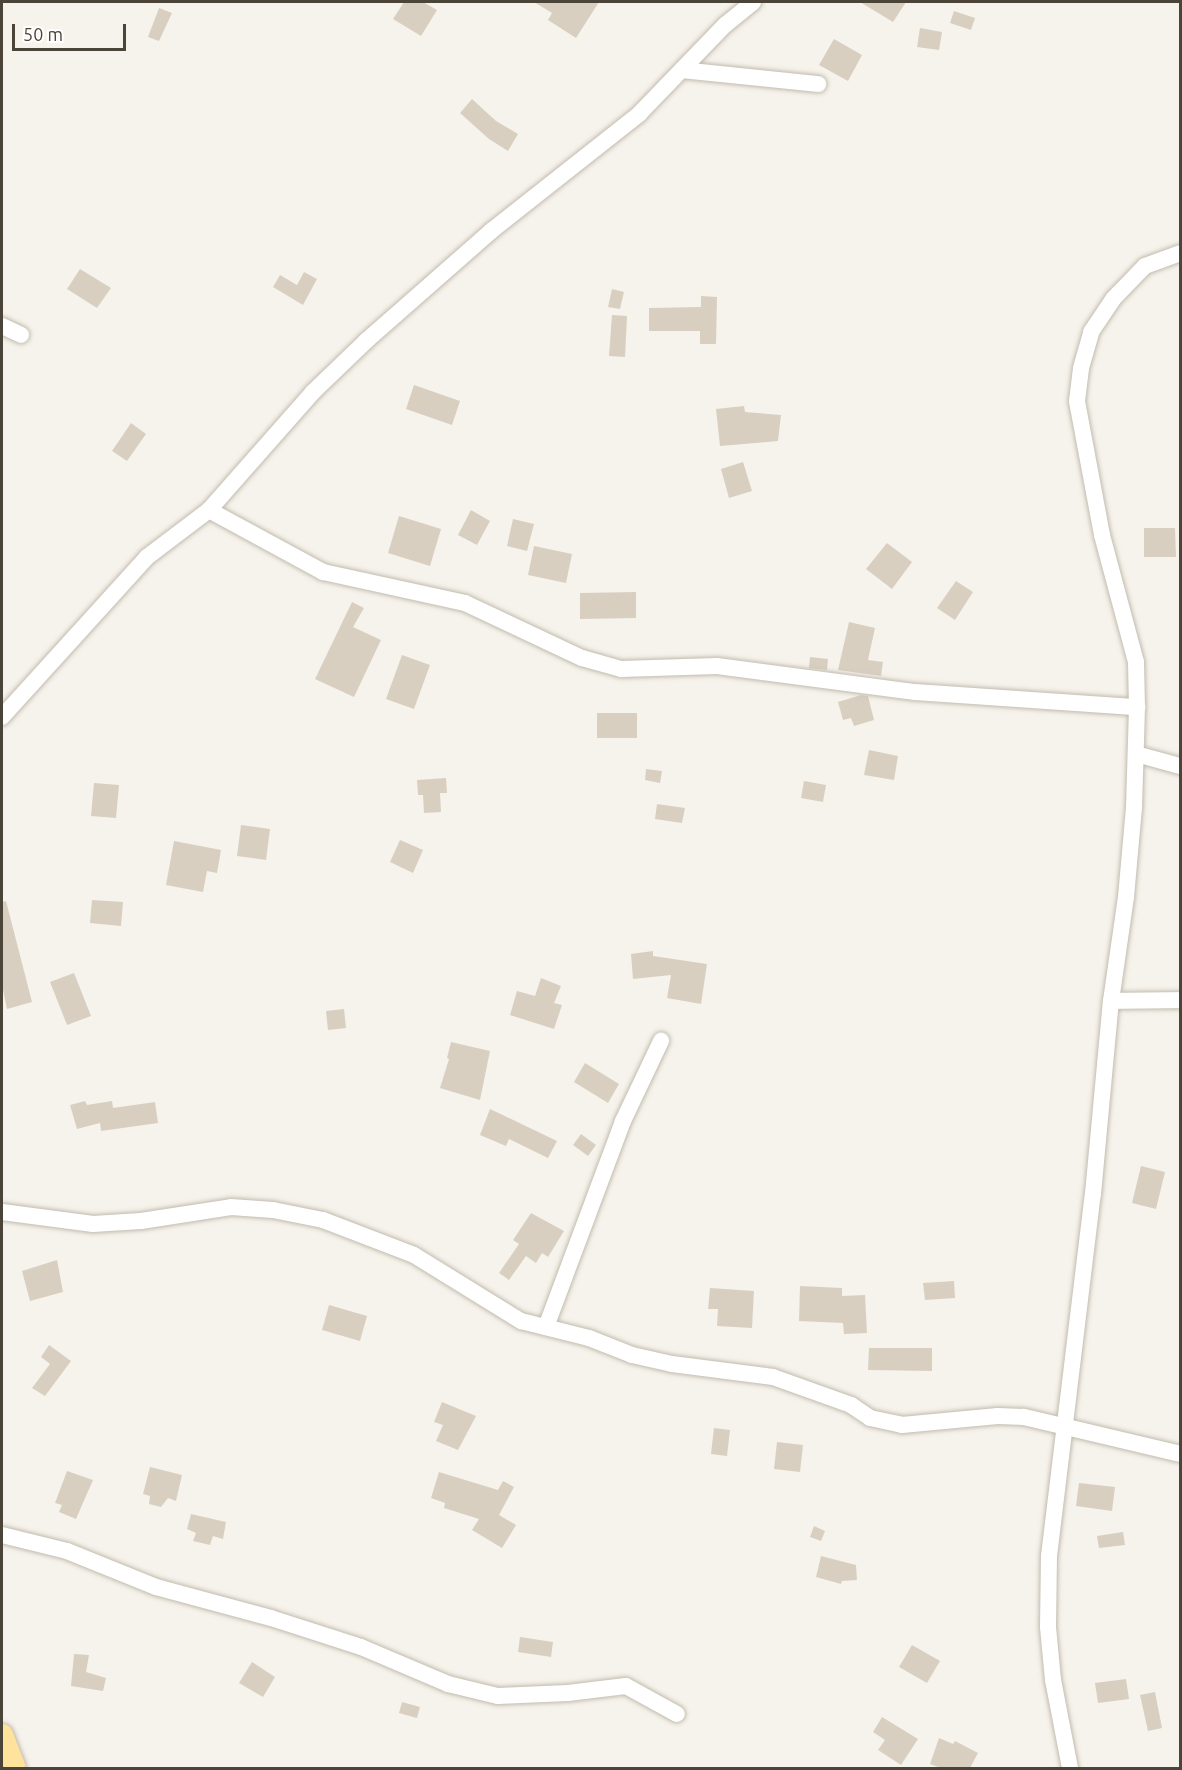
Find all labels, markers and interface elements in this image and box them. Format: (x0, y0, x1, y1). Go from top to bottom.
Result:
scale bar (15, 12, 129, 50)
text: 50 m (23, 24, 63, 44)

